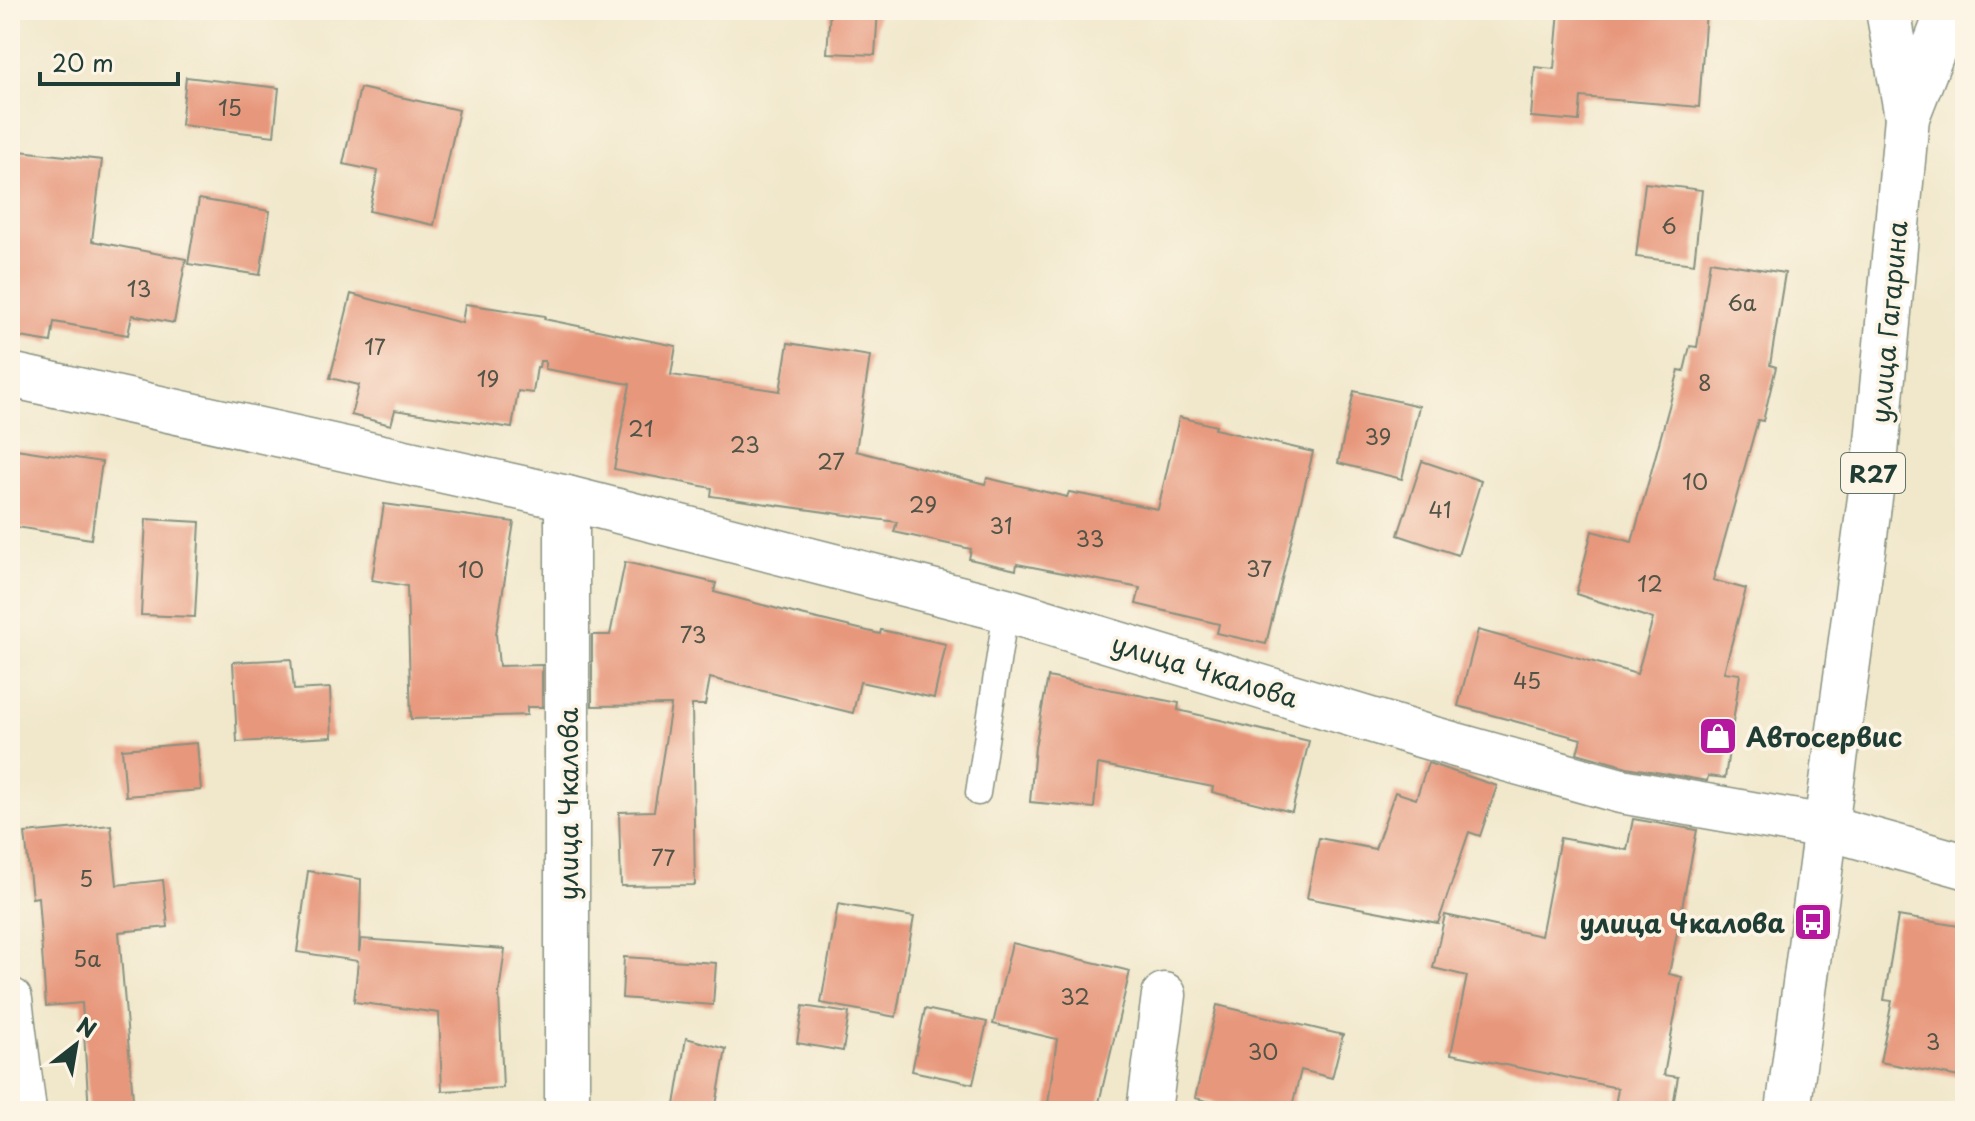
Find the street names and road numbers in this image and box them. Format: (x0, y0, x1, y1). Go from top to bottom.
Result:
street label: улица Гагарина (1860, 219, 1916, 425)
road number: R27 (1841, 453, 1905, 493)
street label: улица Чкалова (1107, 623, 1304, 717)
street label: улица Чкалова (548, 707, 587, 900)

